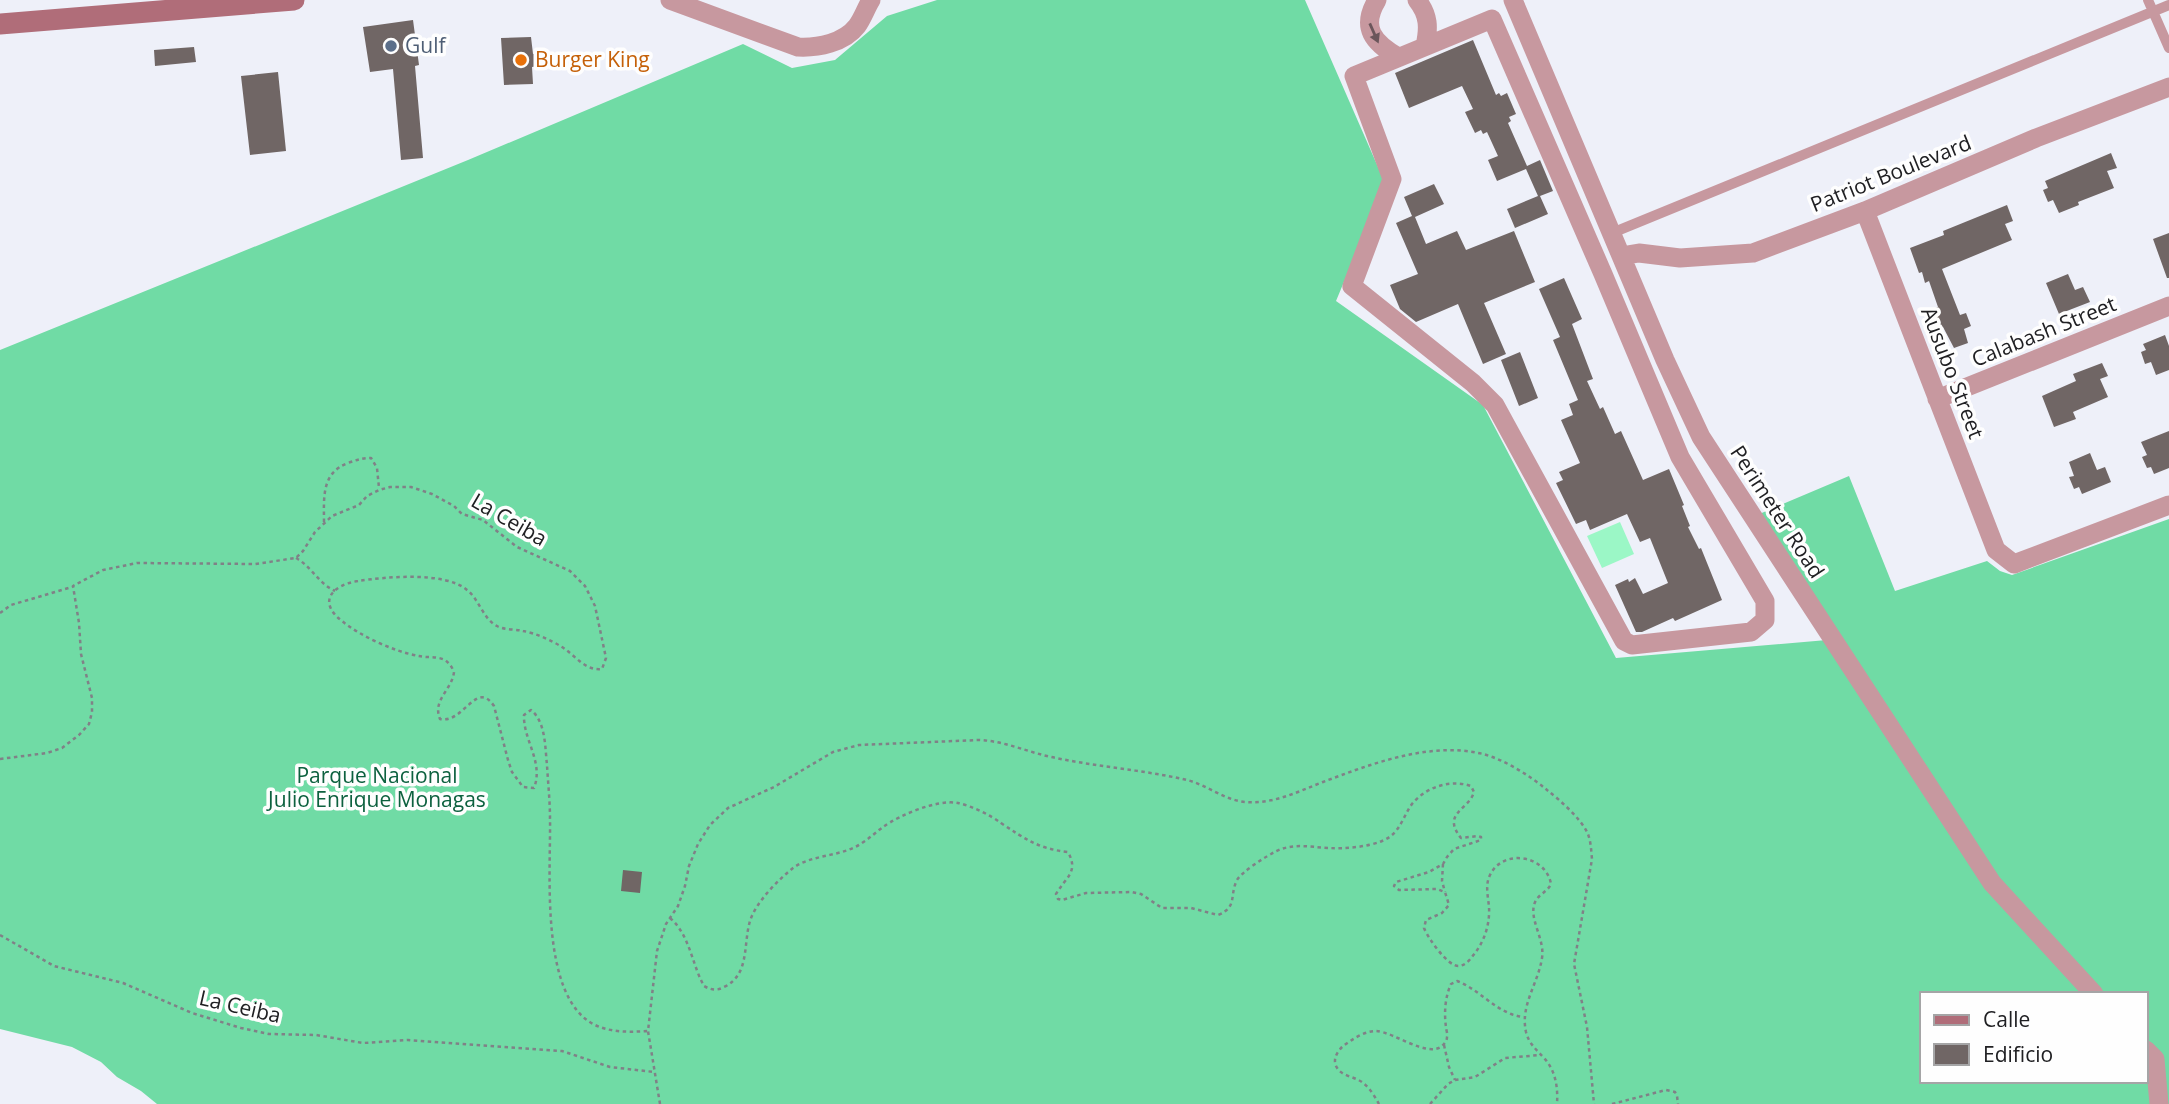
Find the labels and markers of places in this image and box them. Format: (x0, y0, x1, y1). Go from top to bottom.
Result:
place label: Gulf (405, 31, 447, 59)
marker: Gulf (383, 38, 399, 54)
place label: Burger King (535, 45, 650, 73)
marker: Burger King (513, 52, 529, 68)

